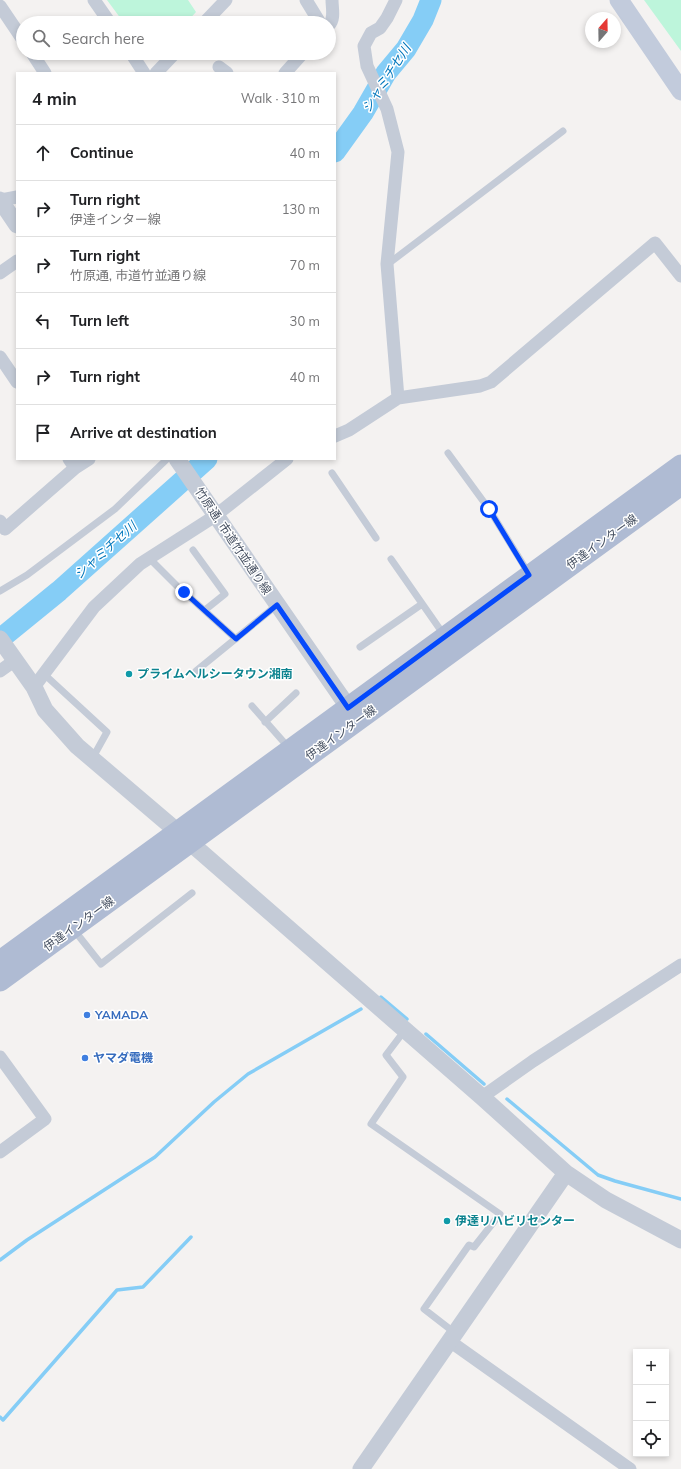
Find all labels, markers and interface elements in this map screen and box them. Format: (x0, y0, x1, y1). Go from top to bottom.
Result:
north arrow (585, 12, 621, 48)
search box (16, 16, 336, 60)
icon: search (30, 27, 52, 49)
text: Search here (62, 29, 144, 48)
water label: シャミチセ川 (358, 39, 415, 115)
text: 4 min (32, 88, 77, 109)
text: Walk · 310 m (241, 90, 320, 106)
icon: ahead (32, 142, 54, 164)
text: Continue (70, 143, 133, 162)
text: 40 m (290, 145, 320, 161)
text: Turn right (70, 190, 140, 209)
icon: right (32, 198, 54, 220)
text: 130 m (282, 201, 320, 217)
text: 伊達インター線 (70, 211, 161, 227)
text: Turn right (70, 246, 140, 265)
icon: right (32, 254, 54, 276)
text: 70 m (290, 257, 320, 273)
text: 竹原通, 市道竹並通り線 (70, 267, 206, 283)
icon: left (32, 310, 54, 332)
text: Turn left (70, 311, 129, 330)
text: 30 m (290, 313, 320, 329)
icon: right (32, 366, 54, 388)
text: Turn right (70, 367, 140, 386)
text: 40 m (290, 369, 320, 385)
icon: arrive (32, 422, 54, 444)
text: Arrive at destination (70, 423, 217, 442)
street label: 竹原通, 市道竹並通り線 (192, 484, 275, 597)
route start (480, 500, 498, 518)
street label: 伊達インター線 (563, 511, 640, 572)
water label: シャミチセ川 (71, 517, 141, 582)
route end (175, 583, 193, 601)
place label: プライムヘルシータウン湘南 (137, 666, 293, 681)
marker: プライムヘルシータウン湘南 (124, 669, 134, 679)
street label: 伊達インター線 (302, 702, 379, 763)
street label: 伊達インター線 (40, 893, 117, 954)
place label: YAMADA (94, 1007, 148, 1022)
marker: YAMADA (82, 1010, 92, 1020)
place label: ヤマダ電機 (93, 1050, 153, 1065)
marker: ヤマダ電機 (80, 1053, 90, 1063)
place label: 伊達リハビリセンター (455, 1213, 575, 1228)
marker: 伊達リハビリセンター (442, 1216, 452, 1226)
map controls (633, 1349, 669, 1457)
button: + (633, 1349, 669, 1385)
button: − (633, 1385, 669, 1421)
button: locate (633, 1421, 669, 1457)

